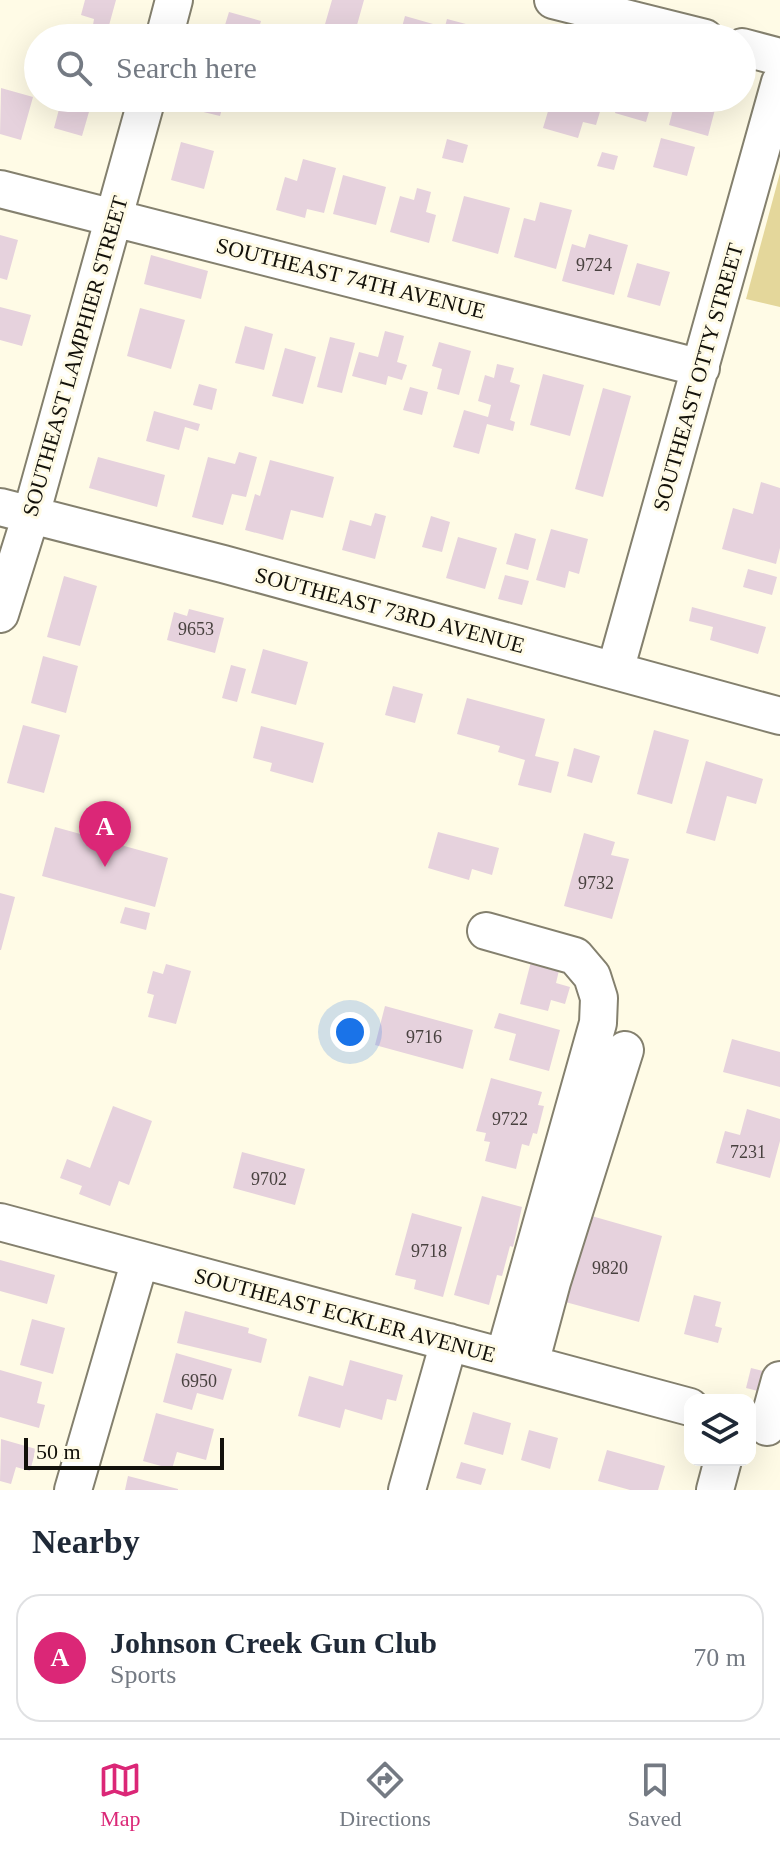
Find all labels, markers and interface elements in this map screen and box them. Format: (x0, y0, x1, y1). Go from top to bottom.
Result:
search box (24, 24, 756, 112)
icon: search (52, 46, 96, 90)
text: Search here (116, 51, 257, 84)
street label: SOUTHEAST LAMPHIER STREET (17, 192, 133, 519)
street label: SOUTHEAST 74TH AVENUE (214, 232, 488, 324)
street label: SOUTHEAST OTTY STREET (648, 240, 748, 514)
house number: 9724 (576, 255, 612, 275)
street label: SOUTHEAST 73RD AVENUE (253, 562, 527, 658)
house number: 9653 (178, 619, 214, 639)
pin: A (79, 801, 131, 867)
house number: 9732 (578, 873, 614, 893)
your location (330, 1012, 370, 1052)
house number: 9716 (406, 1027, 442, 1047)
house number: 9722 (492, 1109, 528, 1129)
house number: 7231 (730, 1142, 766, 1162)
house number: 9702 (251, 1169, 287, 1189)
house number: 9718 (411, 1241, 447, 1261)
house number: 9820 (592, 1258, 628, 1278)
street label: SOUTHEAST ECKLER AVENUE (192, 1263, 498, 1367)
house number: 6950 (181, 1371, 217, 1391)
map controls (684, 1394, 756, 1466)
button: layers (684, 1394, 756, 1466)
scale bar (24, 1434, 224, 1470)
text: 50 m (36, 1439, 81, 1464)
text: Nearby (32, 1523, 140, 1560)
text: Johnson Creek Gun Club (110, 1626, 437, 1659)
text: A (51, 1643, 69, 1672)
text: 70 m (693, 1643, 746, 1672)
text: Sports (110, 1660, 176, 1689)
tab: Map (98, 1758, 142, 1832)
tab: Directions (339, 1758, 431, 1832)
tab: Saved (628, 1758, 682, 1832)

